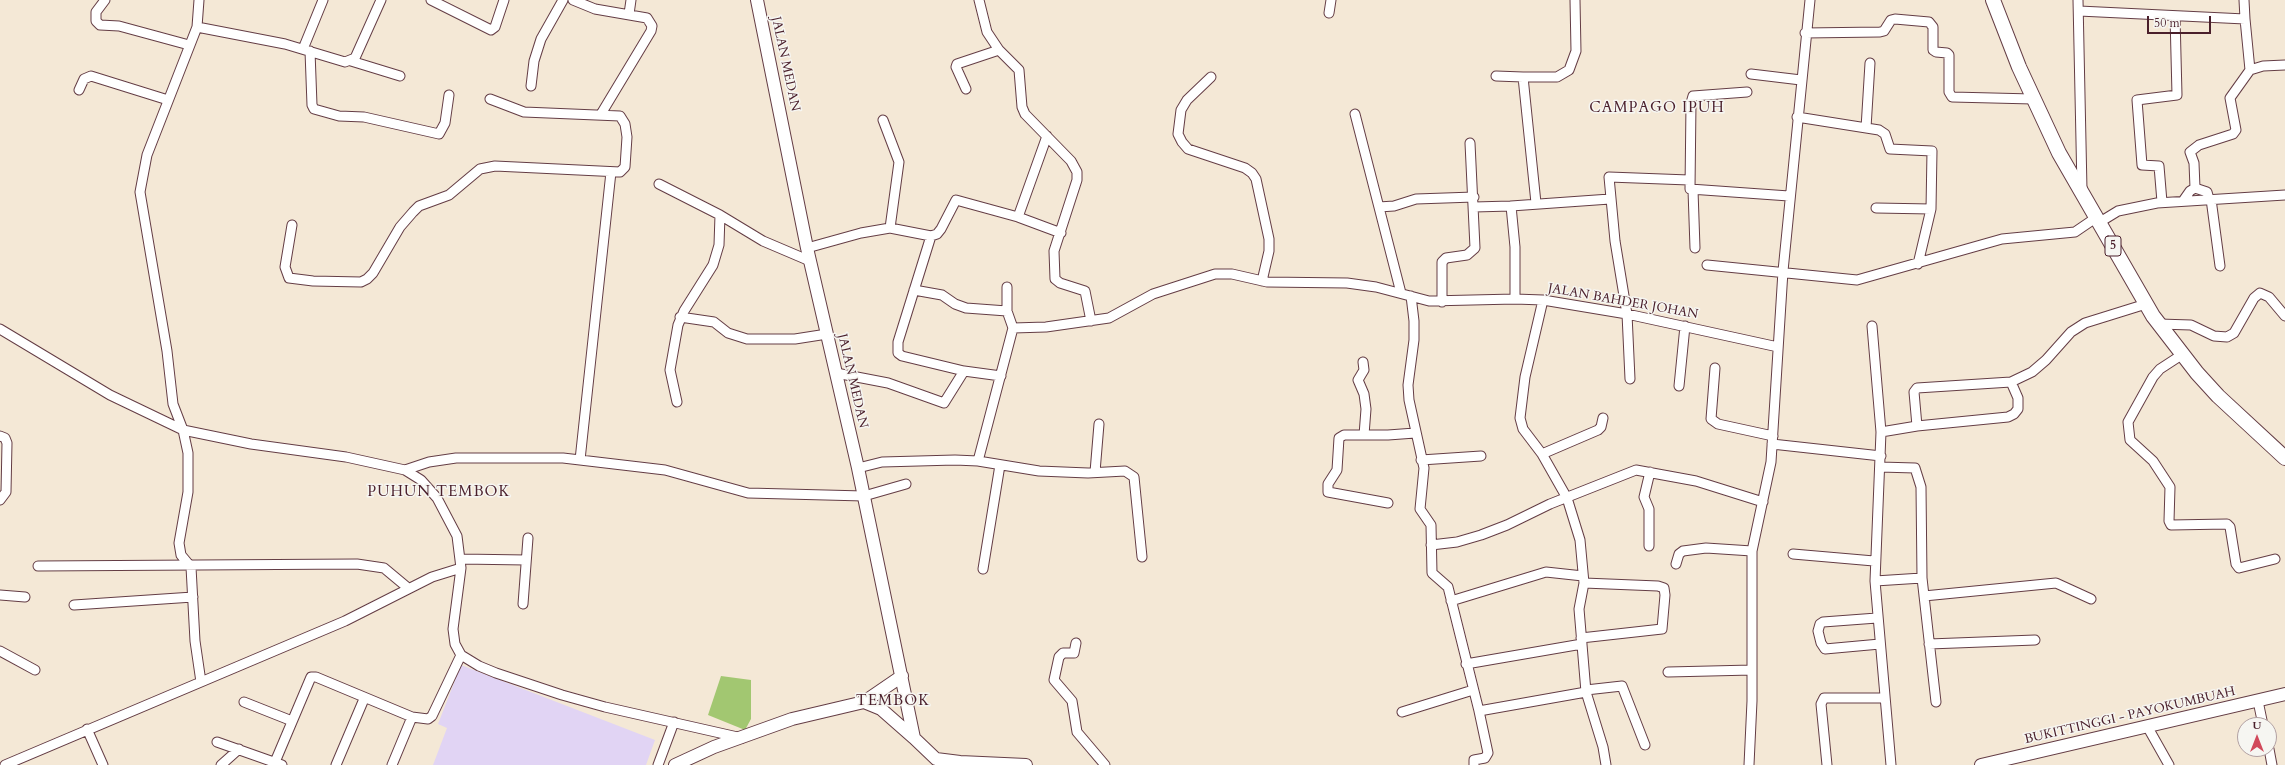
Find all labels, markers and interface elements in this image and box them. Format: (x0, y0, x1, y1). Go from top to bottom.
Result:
scale bar (2149, 8, 2213, 34)
street label: JALAN MEDAN (767, 15, 803, 113)
text: 50 m (2154, 15, 2180, 31)
district label: CAMPAGO IPUH (1589, 100, 1725, 118)
road number: 5 (2105, 236, 2121, 256)
street label: JALAN BAHDER JOHAN (1547, 281, 1699, 323)
street label: JALAN MEDAN (834, 332, 870, 430)
district label: PUHUN TEMBOK (367, 484, 511, 502)
street label: BUKITTINGGI - PAYOKUMBUAH (2023, 684, 2237, 748)
district label: TEMBOK (856, 693, 930, 711)
north arrow (2237, 717, 2277, 757)
text: U (2253, 718, 2261, 733)

